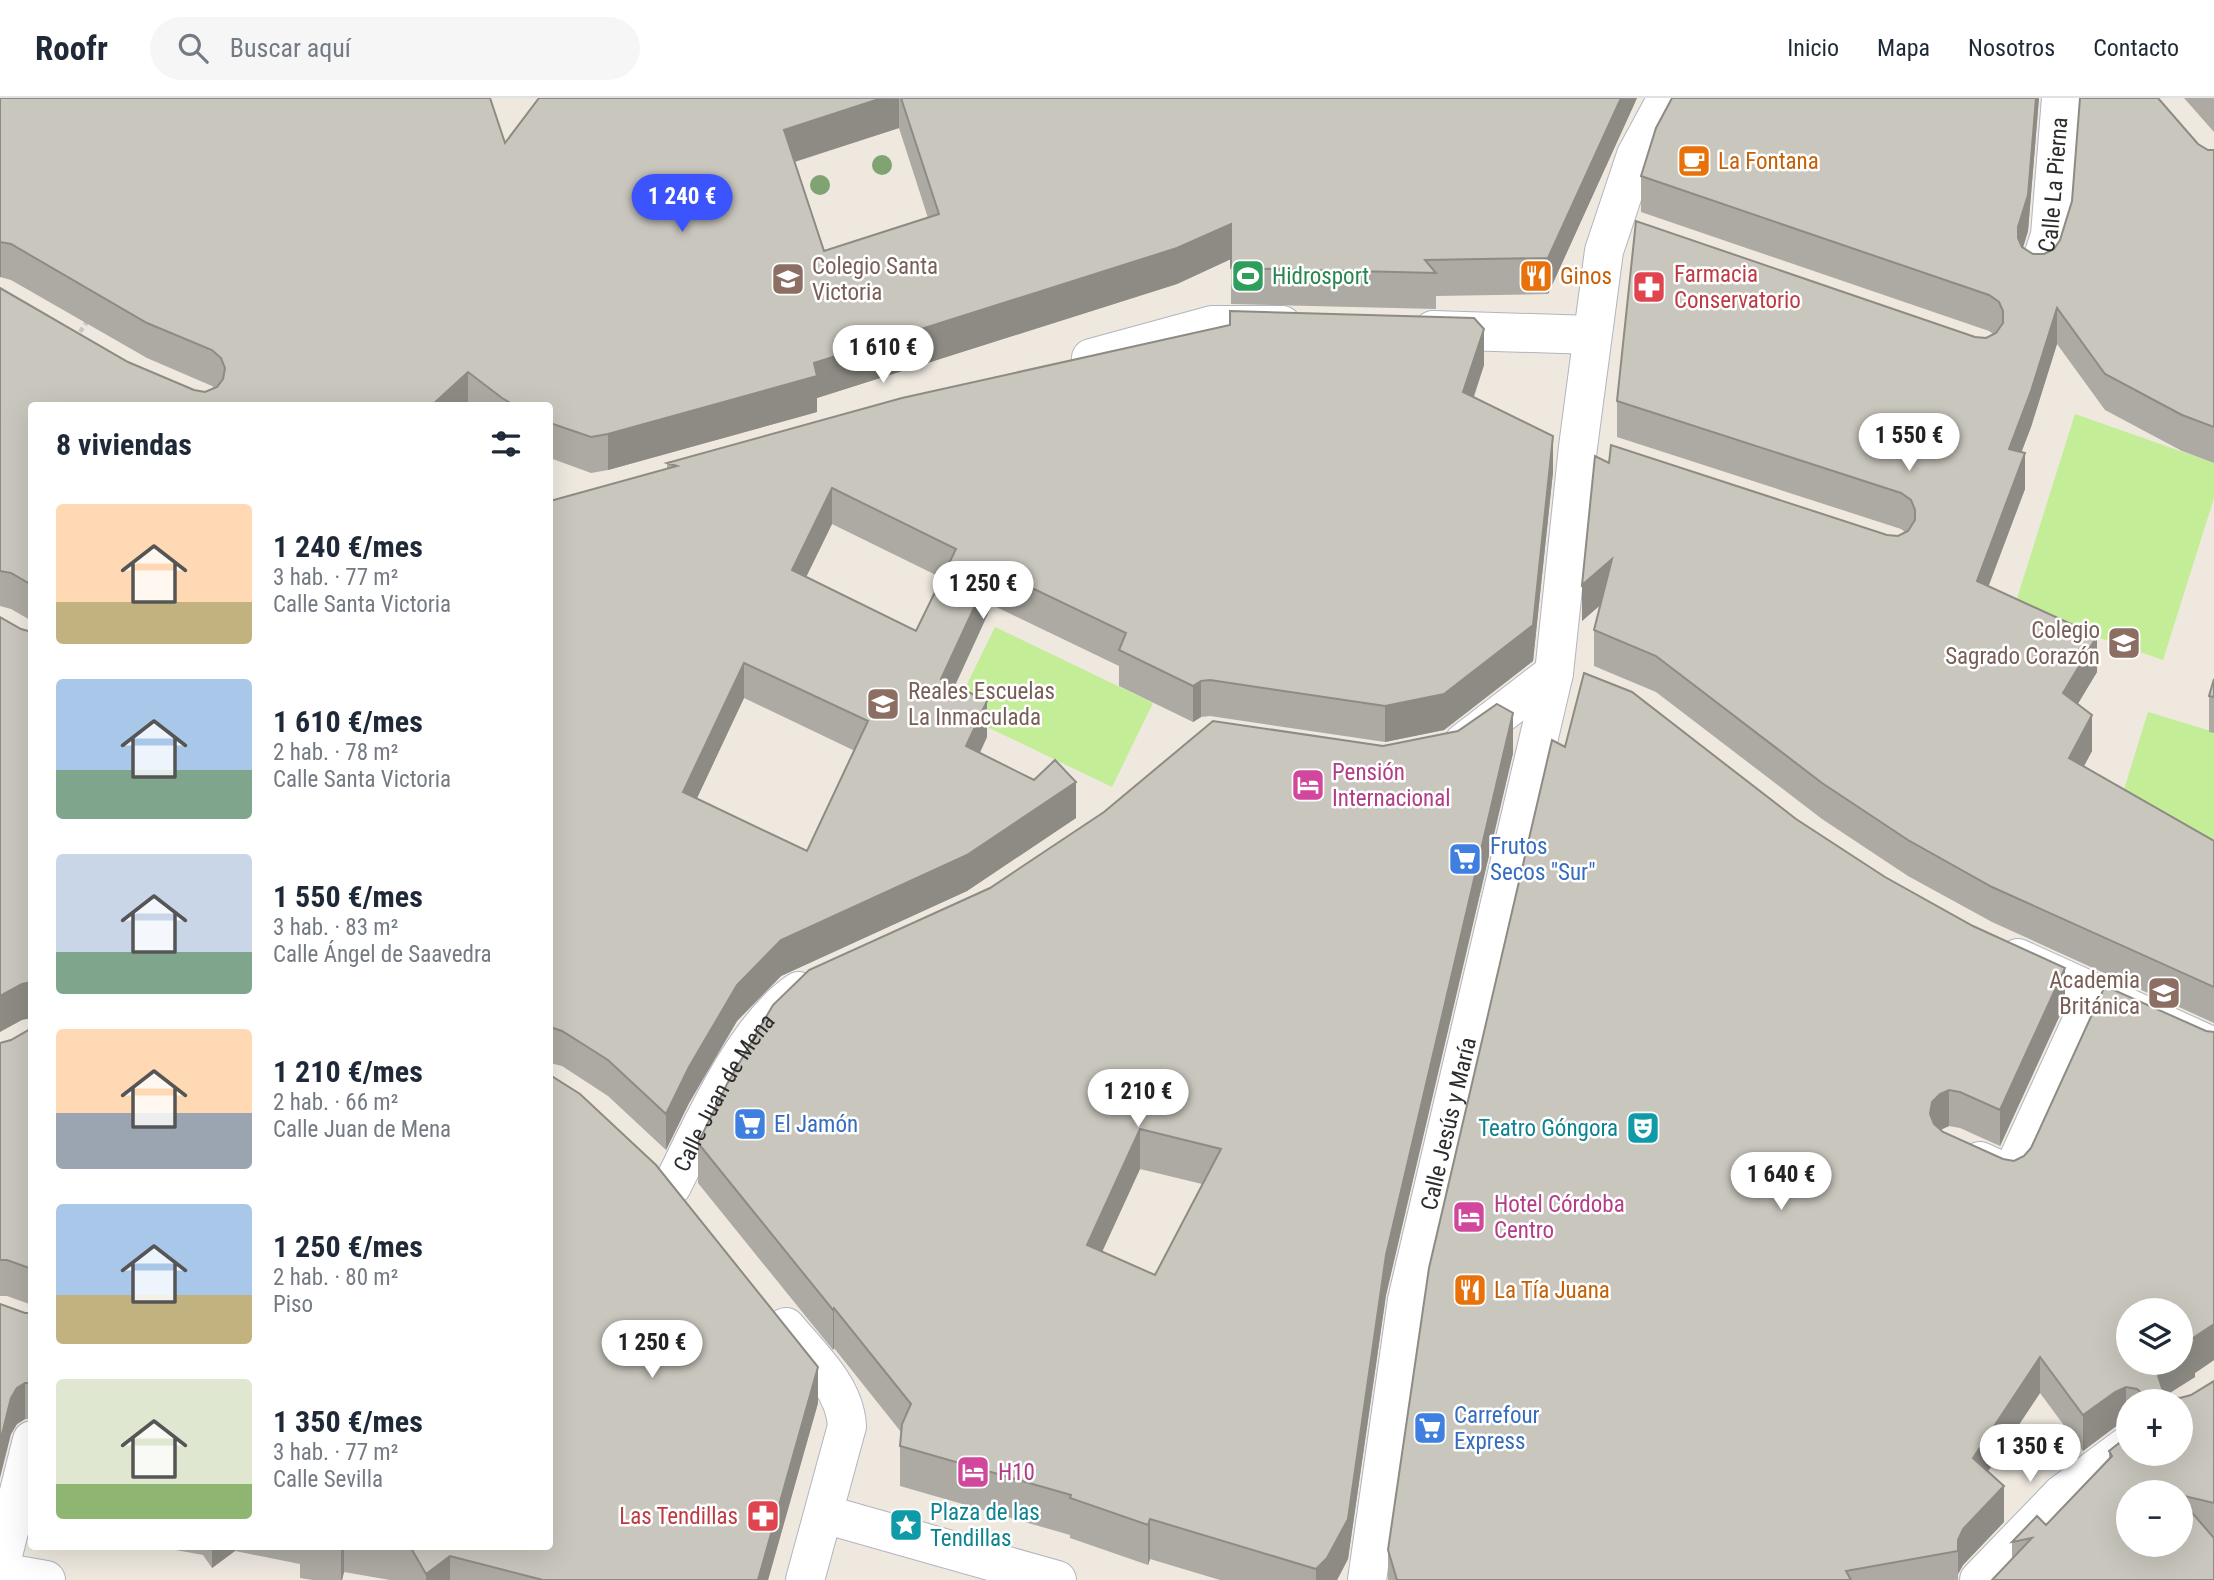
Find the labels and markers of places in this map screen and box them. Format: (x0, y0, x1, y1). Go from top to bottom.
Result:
cafe icon: La Fontana (1675, 142, 1713, 180)
place label: La Fontana (1718, 148, 1819, 175)
pin: 1 240 € (617, 174, 747, 234)
place label: Colegio Santa Victoria (812, 253, 938, 306)
sports icon: Hidrosport (1229, 257, 1267, 295)
restaurant icon: Ginos (1517, 257, 1555, 295)
school or university icon: Colegio Santa Victoria (769, 260, 807, 298)
place label: Farmacia Conservatorio (1674, 261, 1801, 314)
place label: Hidrosport (1272, 263, 1369, 290)
place label: Ginos (1560, 263, 1612, 290)
pharmacy icon: Farmacia Conservatorio (1630, 268, 1668, 306)
pin: 1 610 € (818, 326, 948, 385)
pin: 1 550 € (1844, 414, 1974, 473)
pin: 1 250 € (918, 561, 1048, 621)
place label: Colegio Sagrado Corazón (1945, 617, 2100, 670)
school or university icon: Colegio Sagrado Corazón (2105, 624, 2143, 662)
place label: Reales Escuelas La Inmaculada (908, 678, 1055, 731)
school or university icon: Reales Escuelas La Inmaculada (864, 685, 902, 723)
place label: Pensión Internacional (1332, 759, 1451, 812)
hotel icon: Pensión Internacional (1289, 766, 1327, 804)
place label: Frutos Secos "Sur" (1490, 833, 1596, 886)
supermarket icon: Frutos Secos "Sur" (1446, 840, 1484, 878)
place label: Academia Británica (2049, 967, 2140, 1020)
school or university icon: Academia Británica (2145, 974, 2183, 1012)
pin: 1 210 € (1073, 1070, 1203, 1129)
supermarket icon: El Jamón (731, 1105, 769, 1143)
theatre icon: Teatro Góngora (1624, 1109, 1662, 1147)
place label: El Jamón (774, 1111, 858, 1138)
place label: Teatro Góngora (1478, 1115, 1618, 1142)
pin: 1 640 € (1716, 1152, 1846, 1212)
place label: Hotel Córdoba Centro (1494, 1191, 1625, 1244)
hotel icon: Hotel Córdoba Centro (1450, 1198, 1488, 1236)
restaurant icon: La Tía Juana (1451, 1271, 1489, 1309)
place label: La Tía Juana (1494, 1277, 1610, 1304)
pin: 1 250 € (587, 1320, 717, 1380)
place label: Carrefour Express (1454, 1402, 1540, 1455)
supermarket icon: Carrefour Express (1411, 1409, 1449, 1447)
pin: 1 350 € (1965, 1424, 2095, 1484)
hotel icon: H10 (954, 1453, 992, 1491)
place label: H10 (998, 1459, 1035, 1486)
pharmacy icon: Las Tendillas (744, 1497, 782, 1535)
place label: Plaza de las Tendillas (930, 1499, 1040, 1552)
place label: Las Tendillas (619, 1503, 738, 1530)
place icon: Plaza de las Tendillas (887, 1506, 925, 1544)

